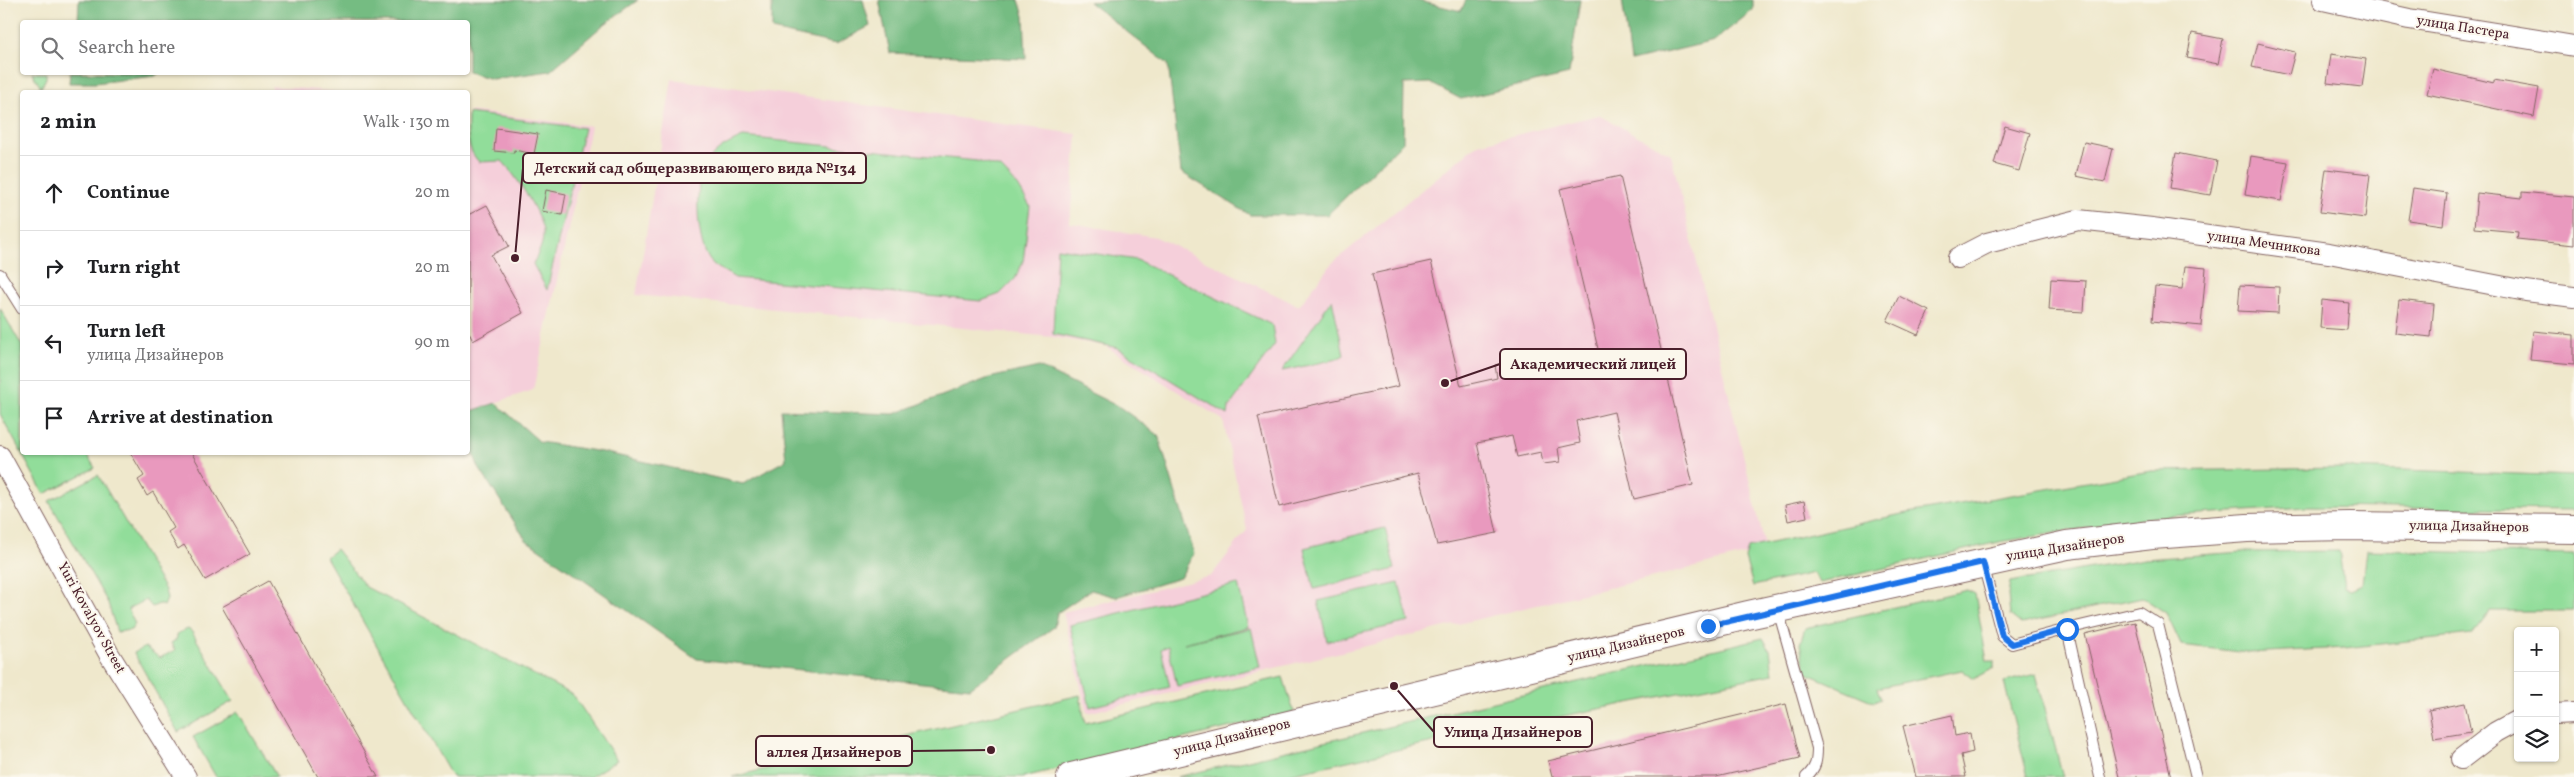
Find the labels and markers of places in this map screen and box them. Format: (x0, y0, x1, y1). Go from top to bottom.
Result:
callout: Детский сад общеразвивающего вида №134 (523, 153, 866, 183)
callout: Академический лицей (1500, 349, 1686, 379)
callout: Улица Дизайнеров (1434, 717, 1592, 747)
callout: аллея Дизайнеров (756, 736, 912, 766)

